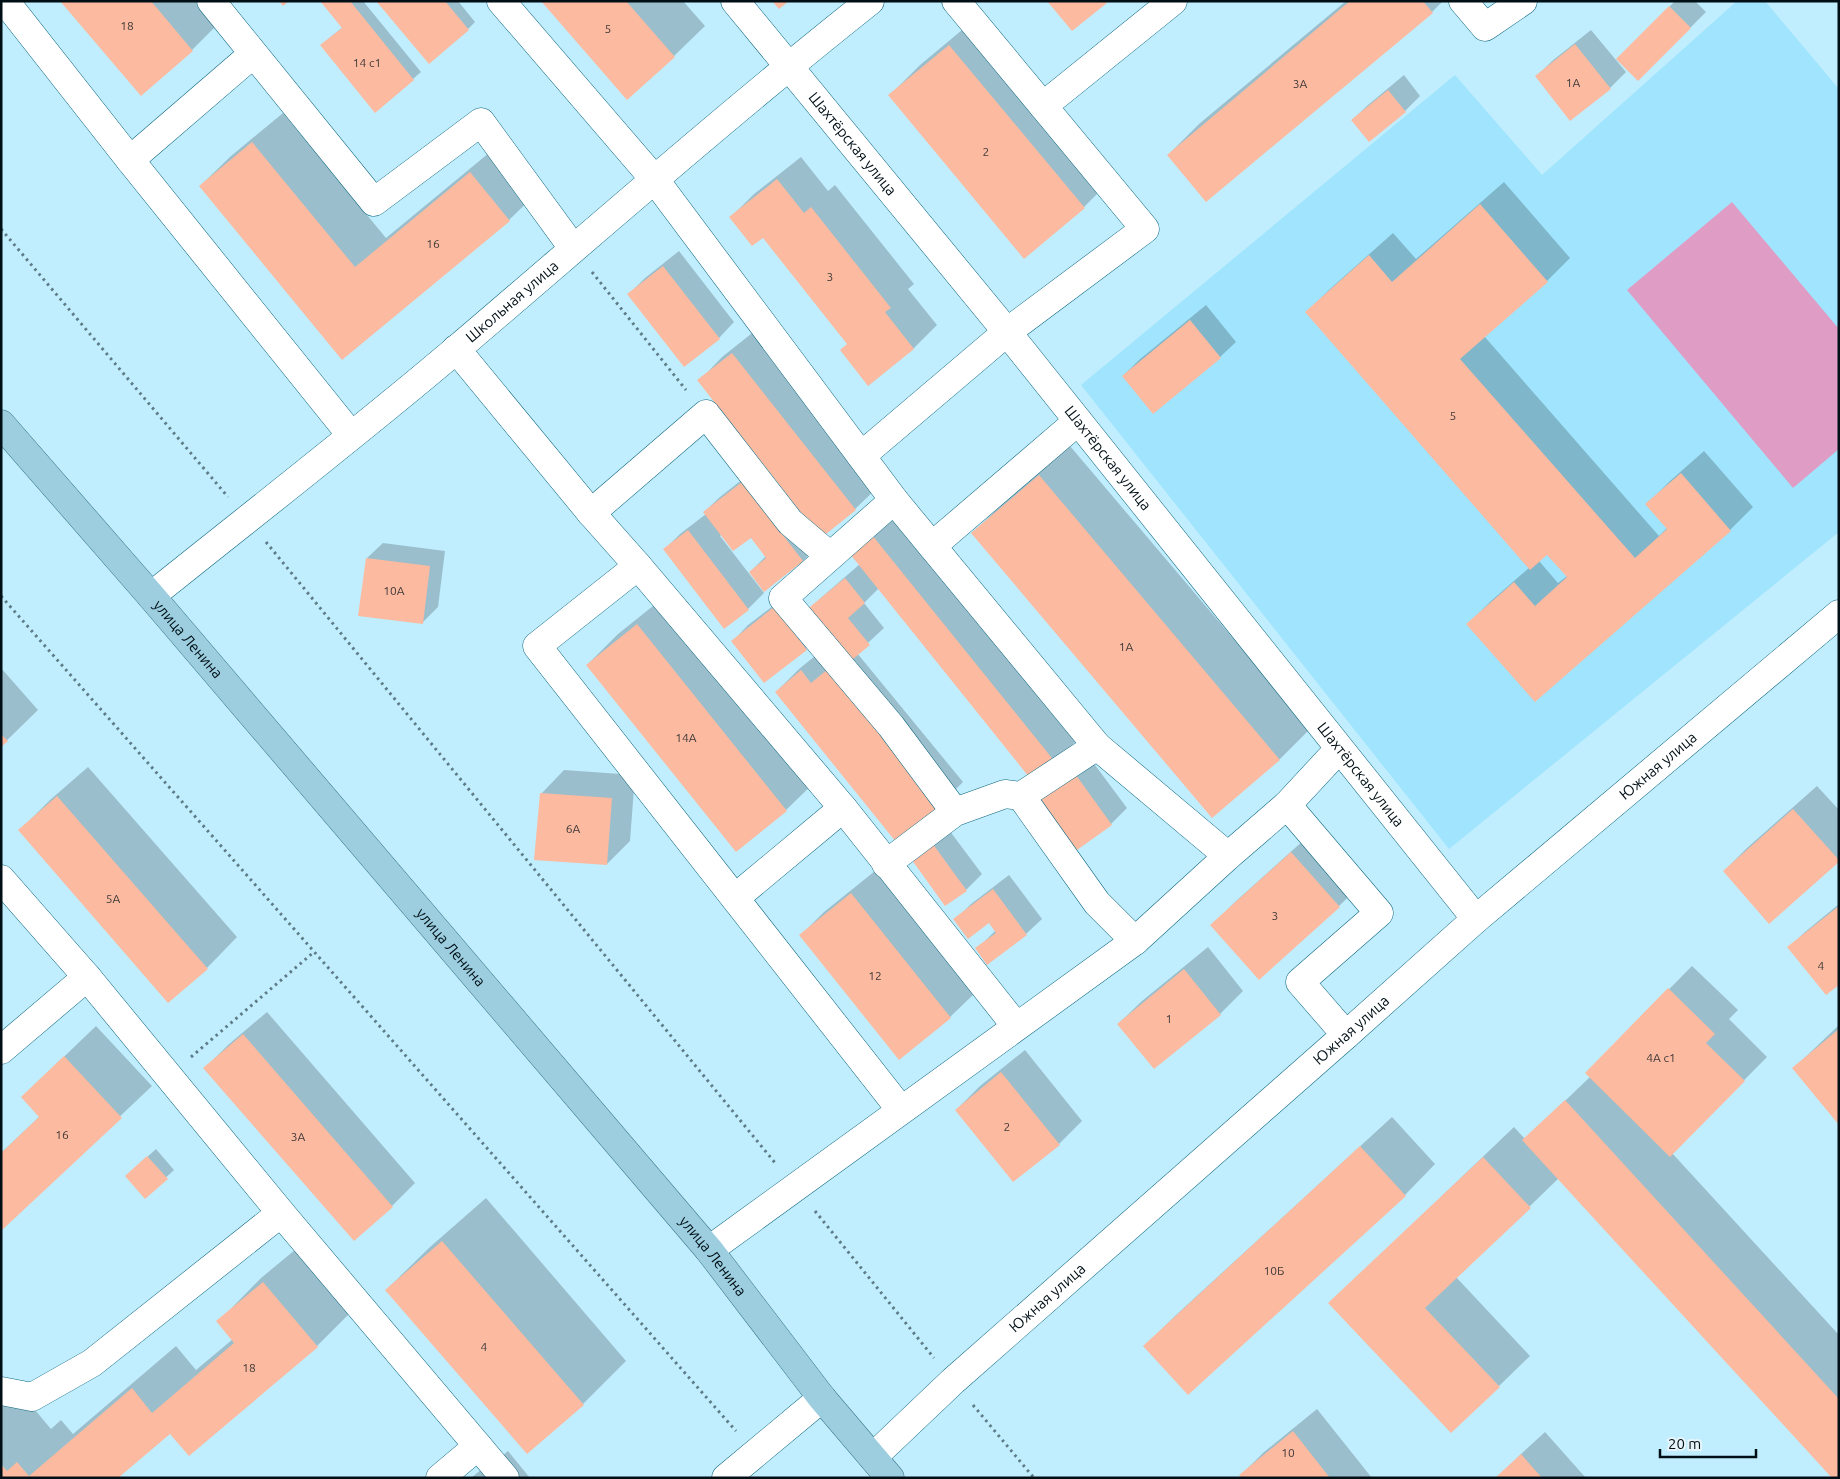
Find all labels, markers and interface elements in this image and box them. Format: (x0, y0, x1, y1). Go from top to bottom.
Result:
house number: 18 (120, 19, 134, 32)
house number: 5 (605, 22, 611, 35)
house number: 14 с1 (353, 56, 381, 69)
house number: 1А (1566, 76, 1580, 89)
house number: 3А (1293, 77, 1307, 90)
street label: Шахтёрская улица (805, 89, 900, 199)
house number: 2 (983, 145, 989, 158)
house number: 16 (426, 237, 440, 250)
street label: Школьная улица (462, 257, 561, 346)
house number: 3 (827, 270, 833, 283)
street label: Шахтёрская улица (1061, 402, 1155, 513)
house number: 5 (1450, 409, 1456, 422)
house number: 10А (383, 584, 405, 597)
street label: улица Ленина (150, 596, 226, 681)
house number: 1А (1119, 640, 1133, 653)
street label: Шахтёрская улица (1314, 719, 1408, 830)
street label: Южная улица (1616, 728, 1700, 803)
house number: 14А (675, 731, 697, 744)
house number: 6А (566, 822, 580, 835)
house number: 5А (106, 892, 120, 905)
street label: улица Ленина (413, 904, 489, 990)
house number: 3 (1272, 909, 1278, 922)
house number: 4 (1818, 959, 1825, 972)
house number: 12 (868, 969, 882, 982)
street label: Южная улица (1309, 992, 1392, 1068)
house number: 1 (1166, 1012, 1172, 1025)
house number: 4А с1 (1646, 1051, 1676, 1064)
house number: 2 (1004, 1120, 1010, 1133)
house number: 16 (55, 1128, 69, 1141)
house number: 3А (291, 1130, 305, 1143)
street label: улица Ленина (676, 1213, 750, 1299)
street label: Южная улица (1006, 1260, 1088, 1336)
house number: 10Б (1264, 1264, 1284, 1277)
house number: 4 (481, 1340, 488, 1353)
house number: 18 (242, 1361, 256, 1374)
scale bar (1660, 1426, 1756, 1458)
text: 20 m (1668, 1435, 1701, 1452)
house number: 10 (1281, 1446, 1295, 1459)

